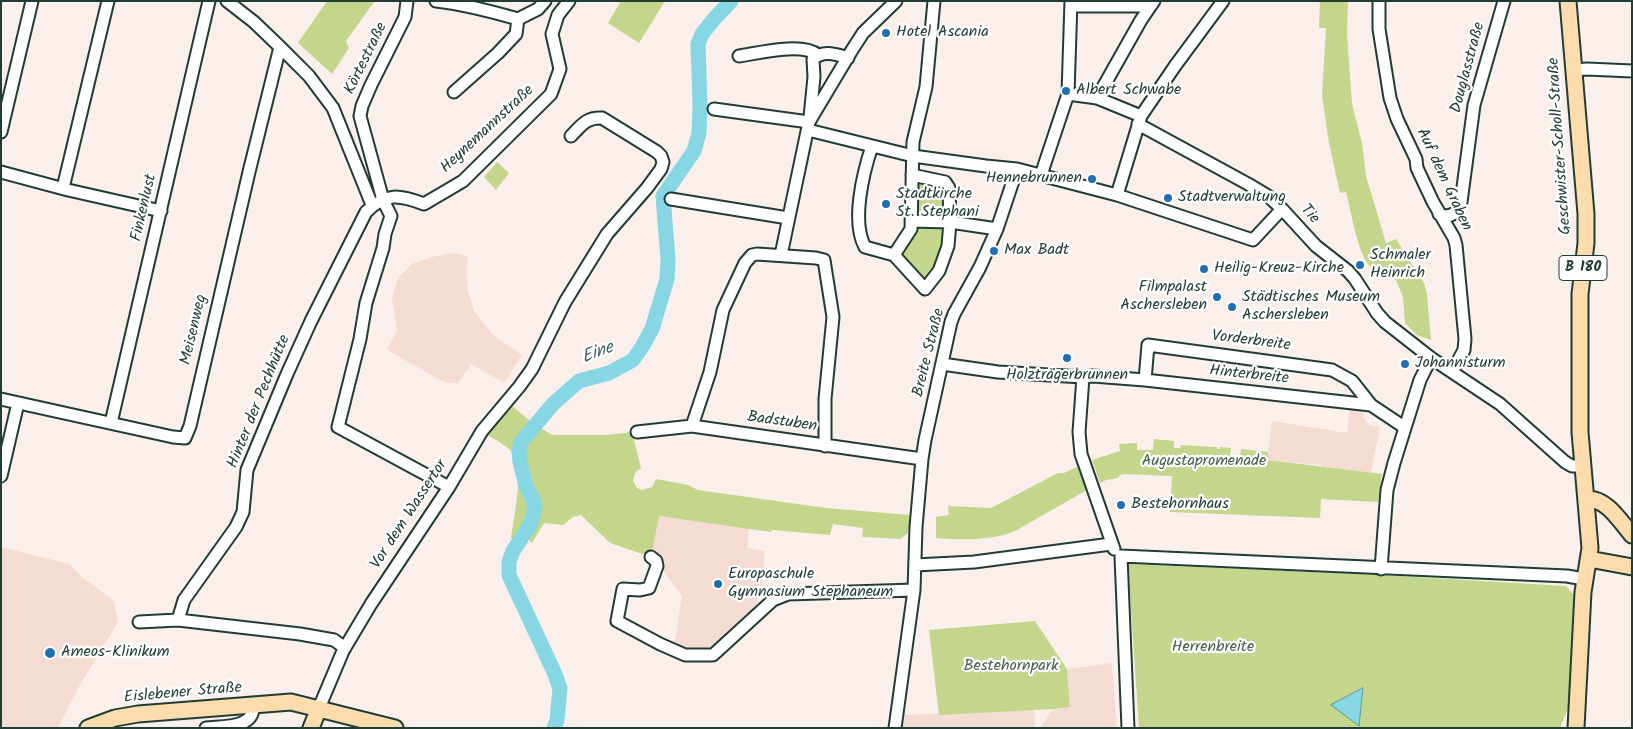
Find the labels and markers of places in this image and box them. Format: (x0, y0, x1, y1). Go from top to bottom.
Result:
place label: Hotel Ascania (896, 23, 989, 43)
marker: Hotel Ascania (880, 27, 892, 39)
place label: Albert Schwabe (1076, 81, 1181, 101)
marker: Albert Schwabe (1060, 85, 1072, 97)
place label: Hennebrunnen (986, 169, 1082, 189)
marker: Hennebrunnen (1086, 173, 1098, 185)
place label: Stadtkirche St. Stephani (896, 185, 979, 223)
place label: Stadtverwaltung (1178, 188, 1286, 208)
marker: Stadtverwaltung (1162, 192, 1174, 204)
marker: Stadtkirche St. Stephani (880, 198, 892, 210)
place label: Max Badt (1004, 241, 1069, 261)
marker: Max Badt (988, 245, 1000, 257)
place label: Schmaler Heinrich (1370, 246, 1431, 284)
place label: Heilig-Kreuz-Kirche (1214, 259, 1344, 279)
marker: Schmaler Heinrich (1354, 259, 1366, 271)
marker: Heilig-Kreuz-Kirche (1198, 263, 1210, 275)
place label: Filmpalast Aschersleben (1120, 278, 1207, 316)
place label: Städtisches Museum Aschersleben (1242, 288, 1380, 326)
marker: Filmpalast Aschersleben (1211, 291, 1223, 303)
marker: Städtisches Museum Aschersleben (1226, 301, 1238, 313)
marker: Holzträgerbrunnen (1061, 352, 1073, 364)
place label: Johannisturm (1415, 354, 1505, 374)
marker: Johannisturm (1399, 358, 1411, 370)
place label: Holzträgerbrunnen (1006, 366, 1128, 386)
place label: Bestehornhaus (1131, 495, 1229, 515)
marker: Bestehornhaus (1115, 499, 1127, 511)
place label: Europaschule Gymnasium Stephaneum (728, 565, 893, 603)
marker: Europaschule Gymnasium Stephaneum (712, 578, 724, 590)
place label: Ameos-Klinikum (61, 643, 170, 663)
marker: Ameos-Klinikum (43, 646, 57, 660)

